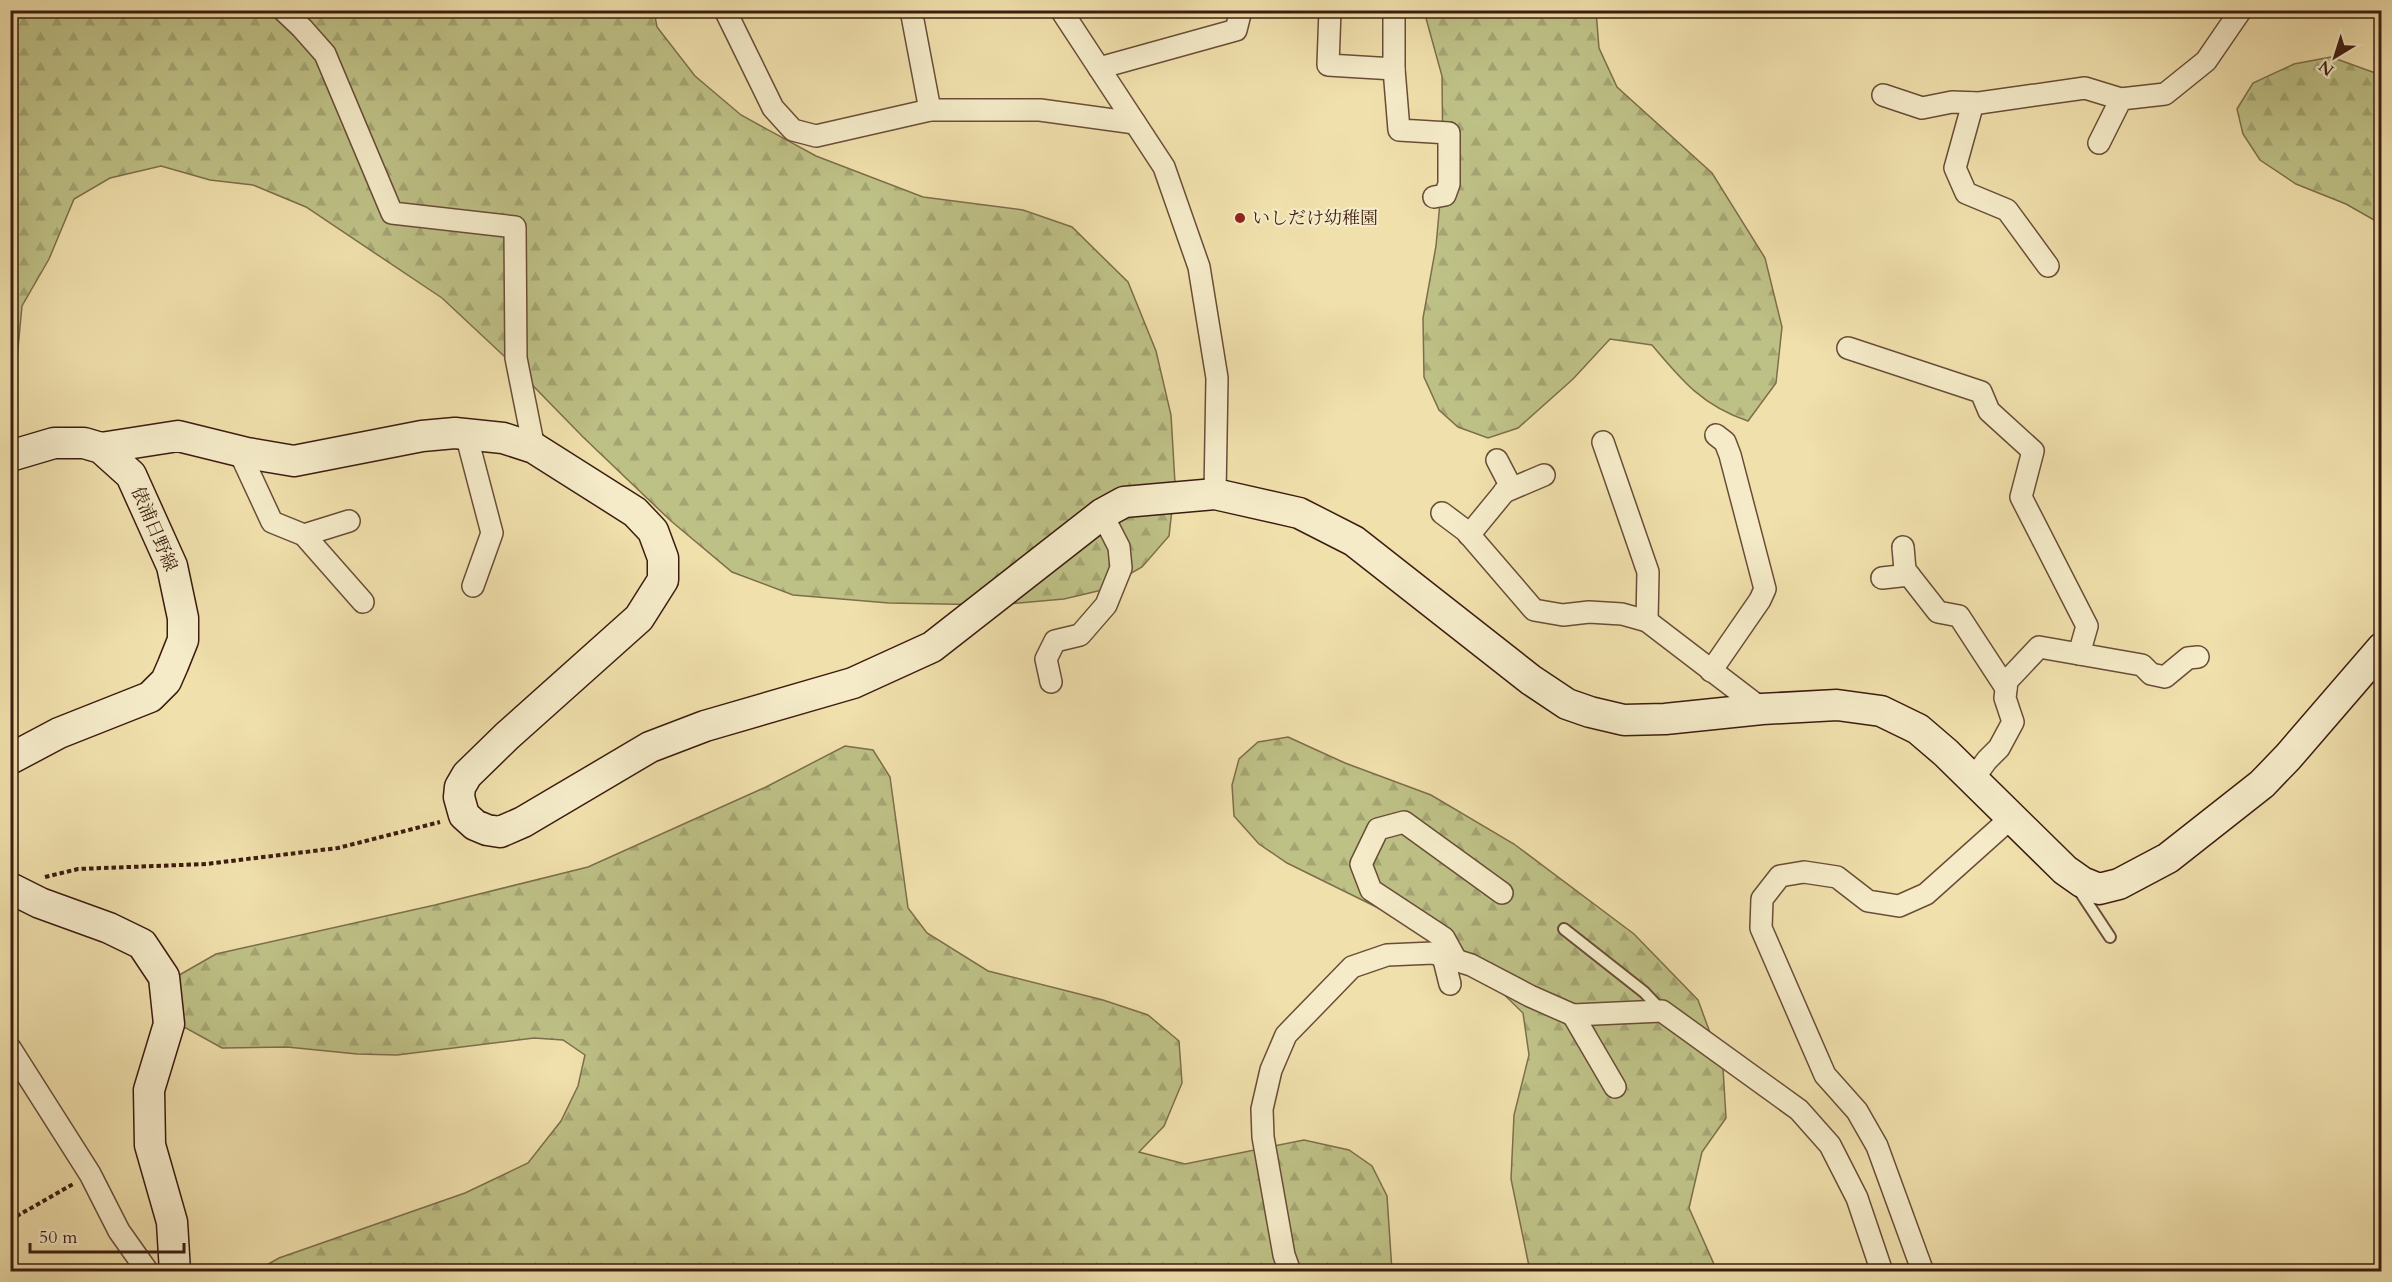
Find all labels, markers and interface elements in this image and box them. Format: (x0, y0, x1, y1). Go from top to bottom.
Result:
north arrow (2305, 27, 2365, 87)
text: N (2314, 55, 2339, 81)
place label: いしだけ幼稚園 (1252, 206, 1378, 231)
marker: いしだけ幼稚園 (1233, 211, 1247, 225)
street label: 俵浦日野線 (125, 483, 183, 575)
scale bar (30, 1216, 184, 1254)
text: 50 m (39, 1225, 78, 1250)

